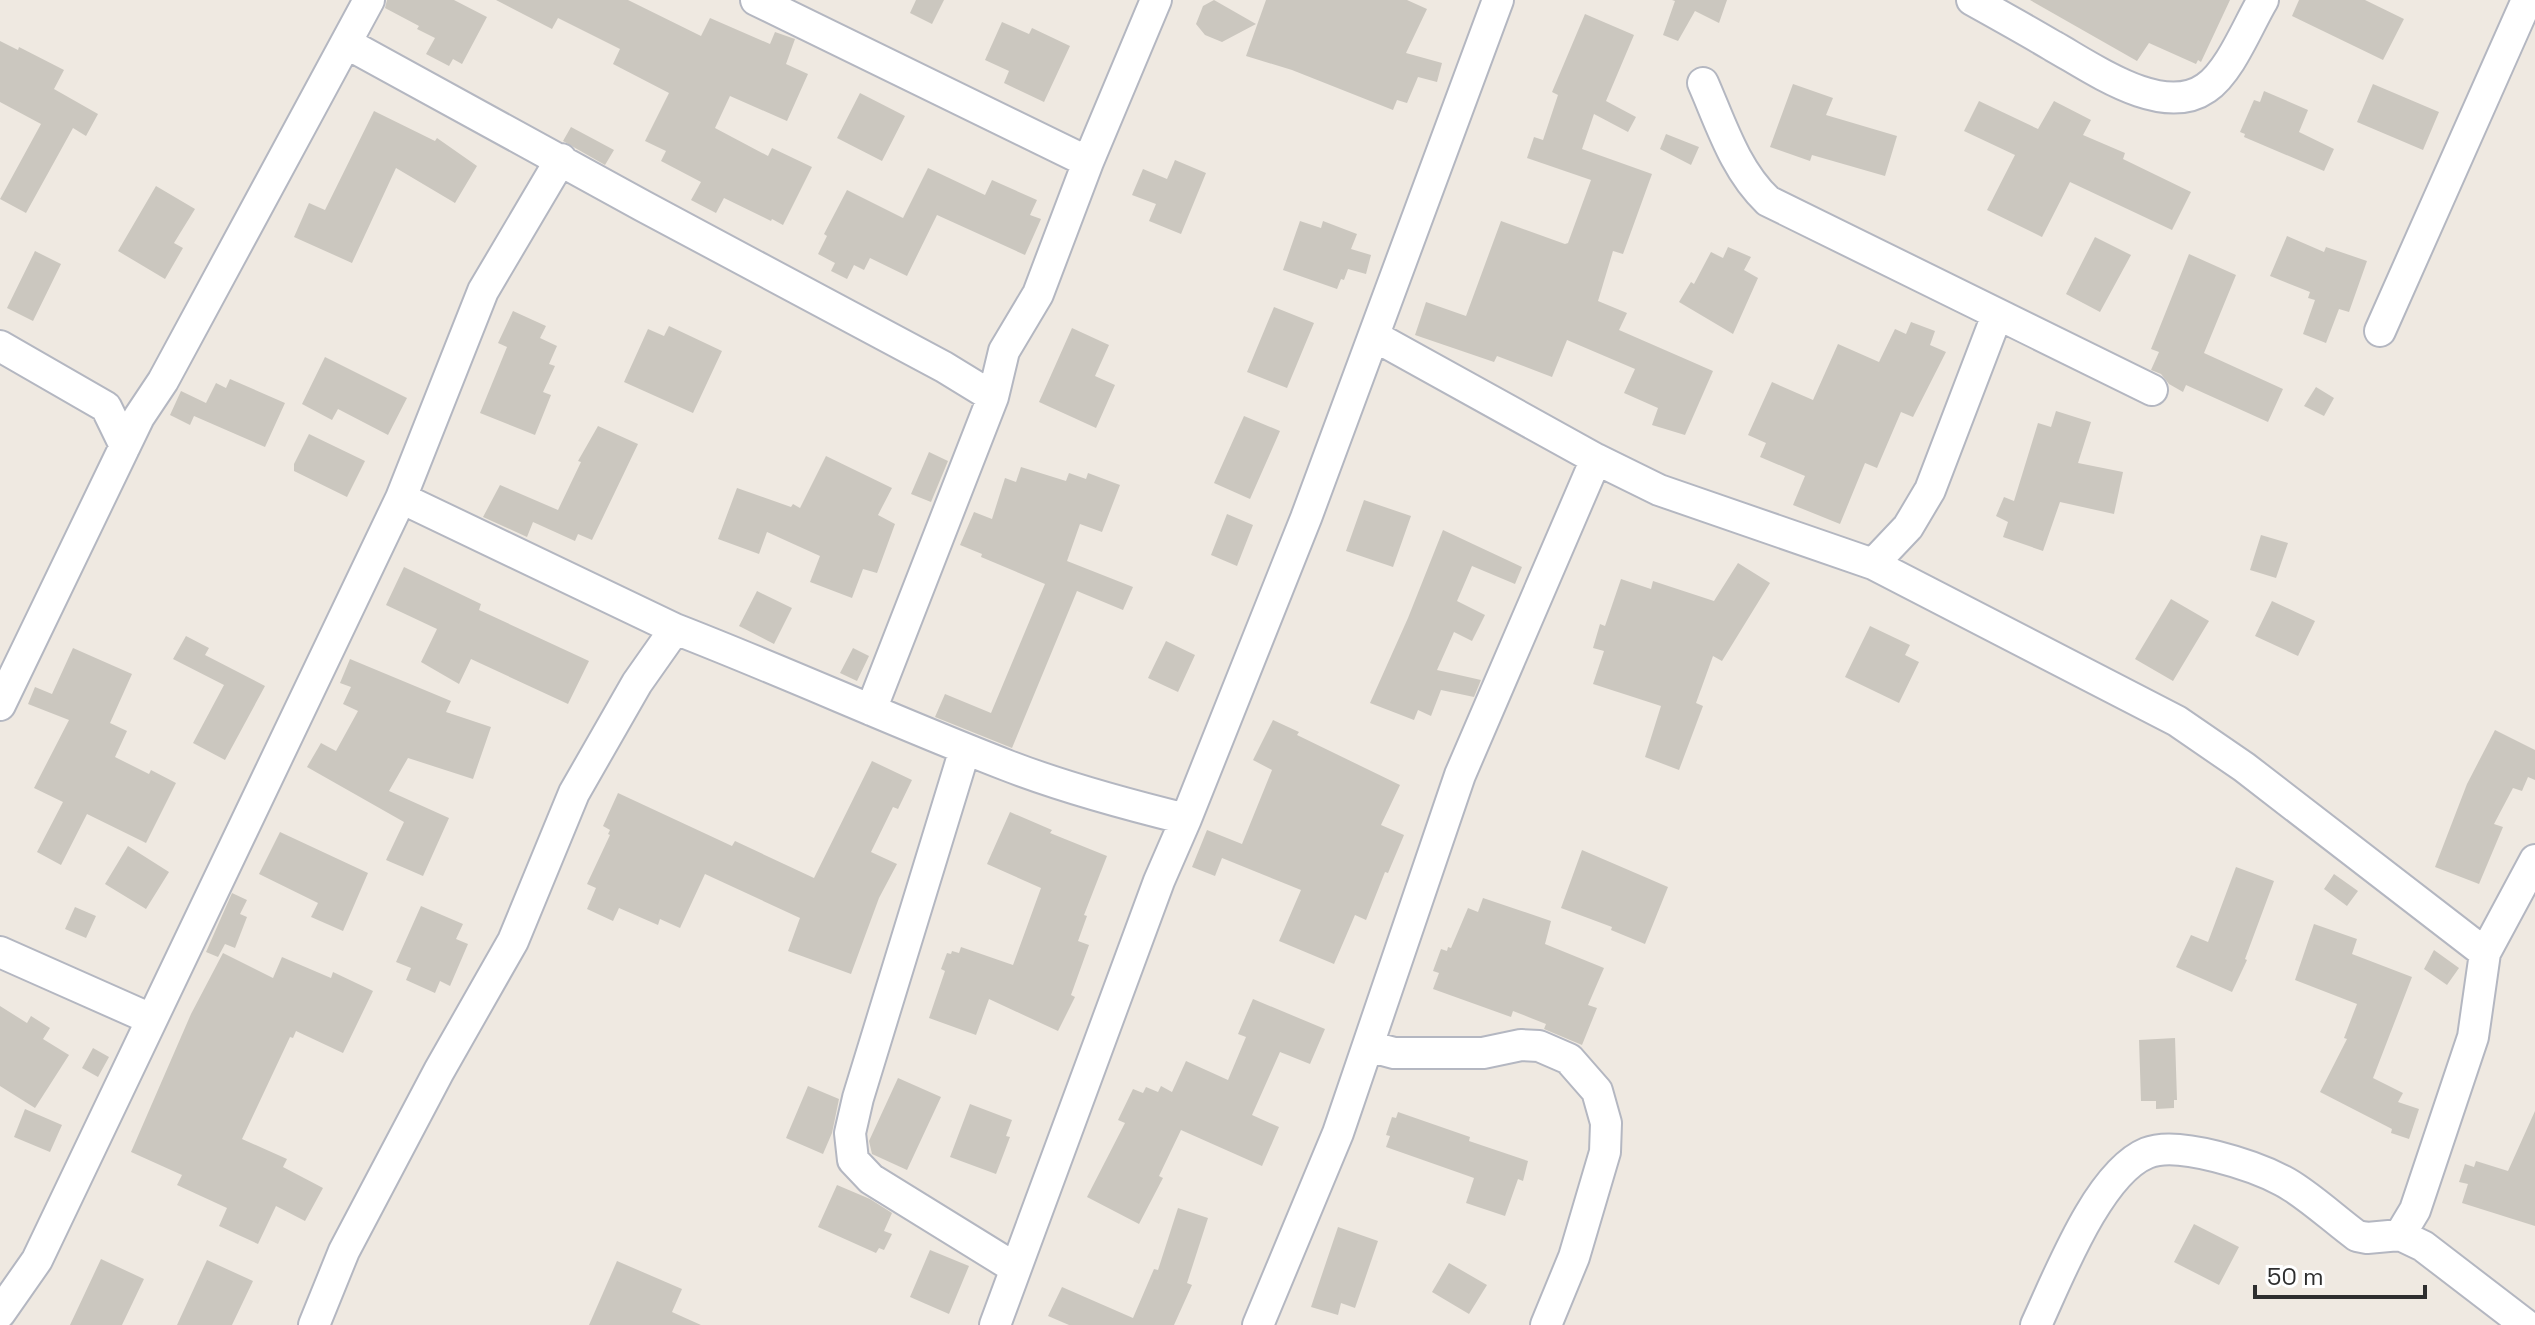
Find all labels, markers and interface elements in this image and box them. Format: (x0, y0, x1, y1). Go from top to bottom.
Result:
scale bar (2255, 1249, 2425, 1299)
text: 50 m (2267, 1261, 2324, 1292)

